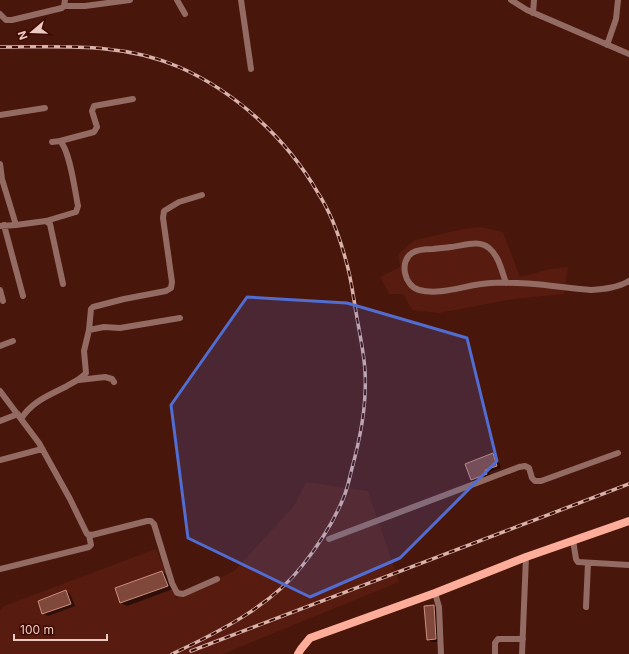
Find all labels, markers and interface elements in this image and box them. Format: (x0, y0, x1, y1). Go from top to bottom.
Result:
north arrow (12, 12, 52, 52)
text: N (15, 29, 31, 42)
scale bar (14, 616, 107, 642)
text: 100 m (20, 622, 54, 637)

